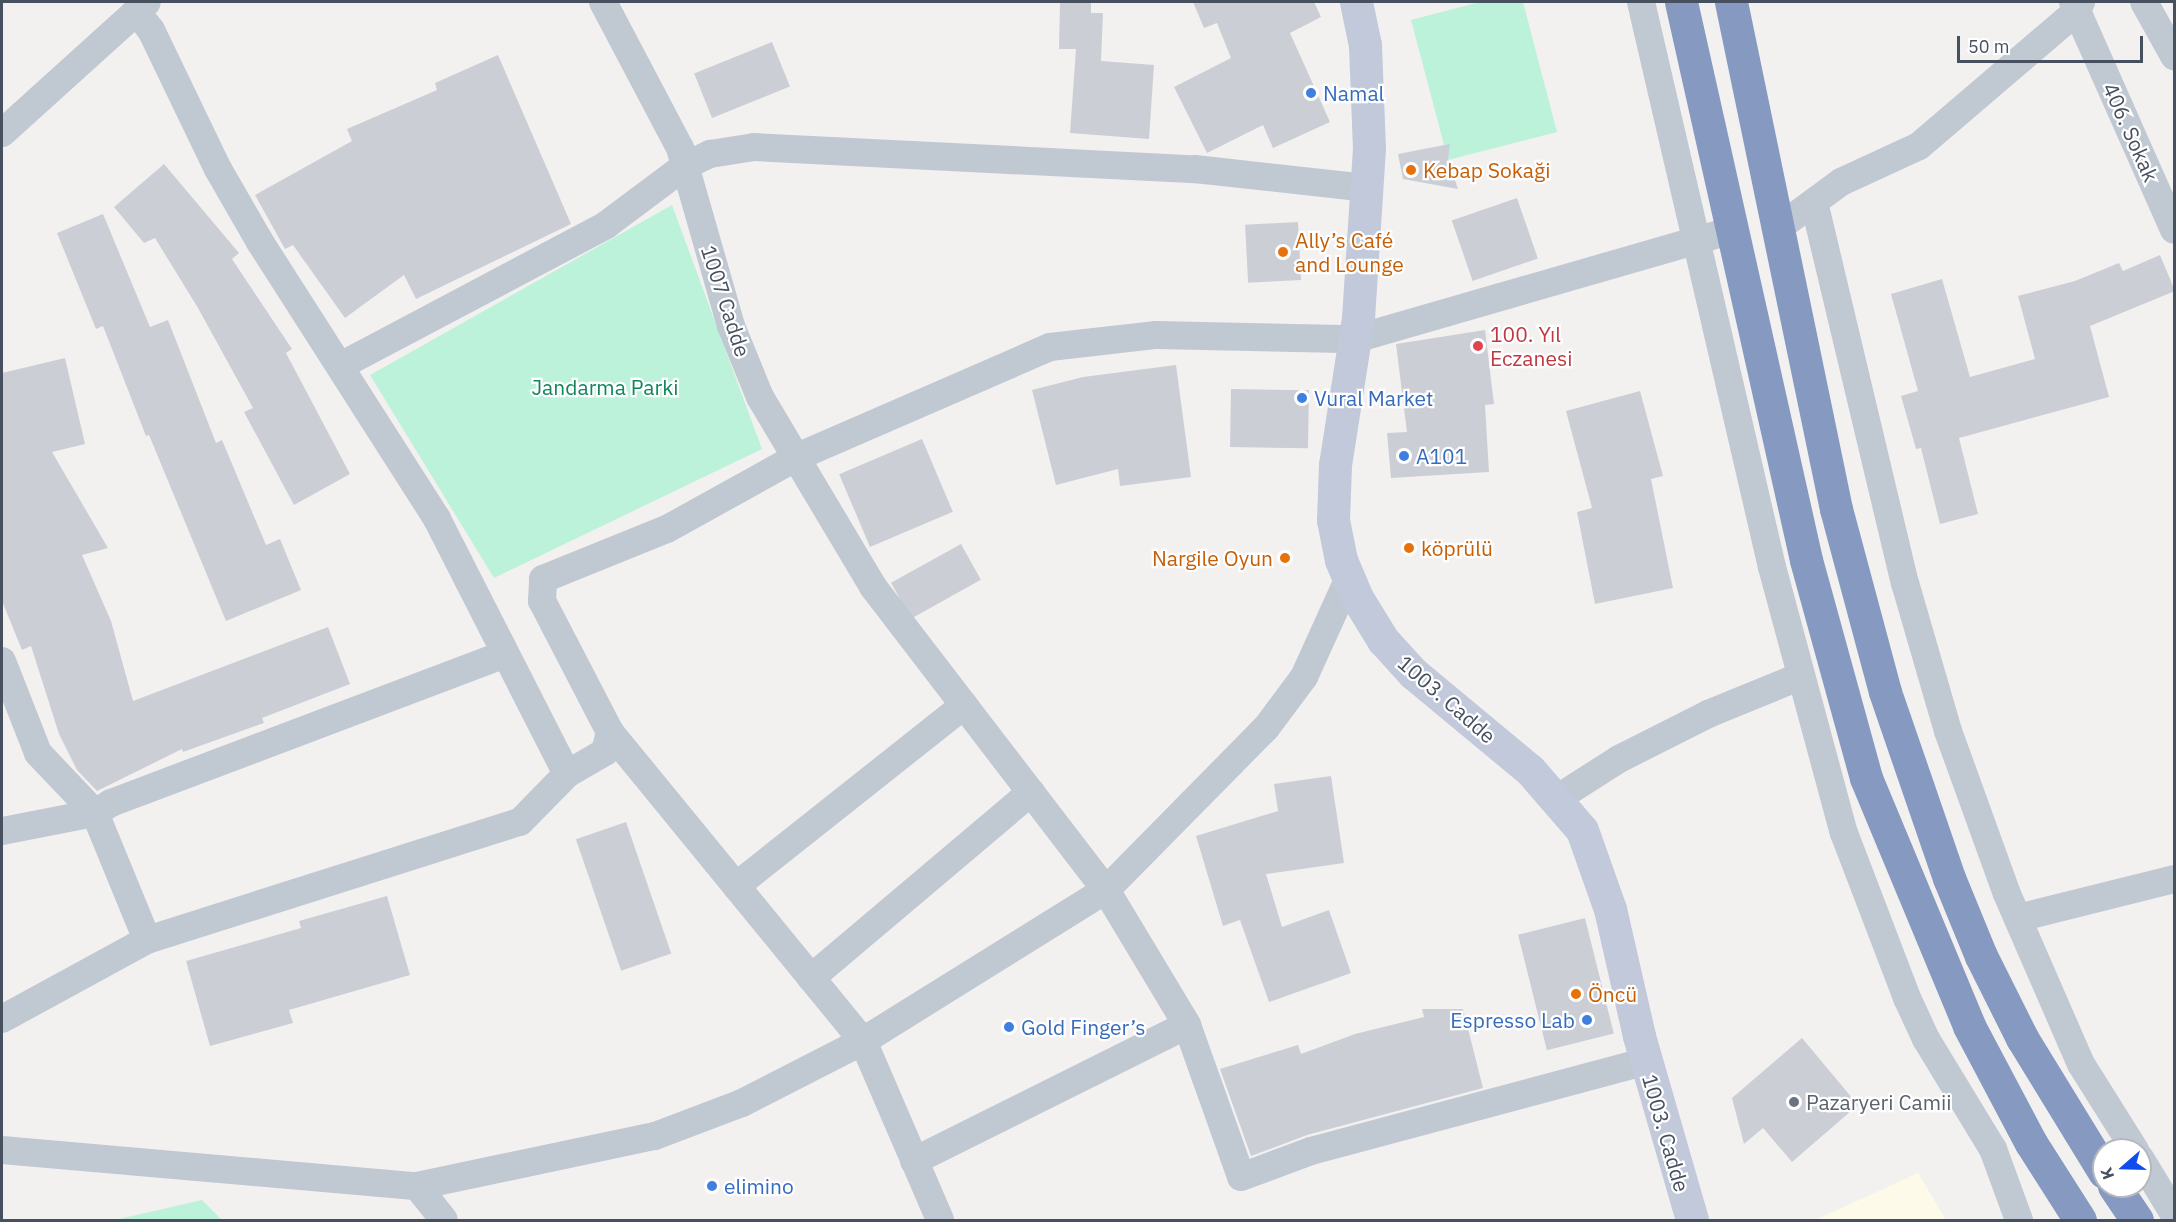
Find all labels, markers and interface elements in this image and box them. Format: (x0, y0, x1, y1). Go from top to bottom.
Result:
scale bar (1960, 24, 2146, 62)
text: 50 m (1968, 35, 2010, 58)
street label: 406. Sokak (2098, 79, 2164, 185)
place label: Namal (1323, 80, 1384, 106)
marker: Namal (1304, 86, 1318, 100)
place label: Kebap Sokaği (1423, 157, 1550, 183)
marker: Kebap Sokaği (1404, 163, 1418, 177)
place label: Ally’s Café and Lounge (1295, 227, 1404, 277)
street label: 1007 Cadde (696, 242, 756, 360)
marker: Ally’s Café and Lounge (1276, 245, 1290, 259)
place label: 100. Yıl Eczanesi (1490, 321, 1572, 371)
marker: 100. Yıl Eczanesi (1471, 339, 1485, 353)
park label: Jandarma Parki (531, 374, 679, 400)
place label: Vural Market (1314, 385, 1433, 411)
marker: Vural Market (1295, 391, 1309, 405)
place label: A101 (1416, 443, 1467, 469)
marker: A101 (1397, 449, 1411, 463)
place label: köprülü (1421, 535, 1493, 561)
marker: köprülü (1402, 541, 1416, 555)
place label: Nargile Oyun (1152, 545, 1273, 571)
marker: Nargile Oyun (1278, 551, 1292, 565)
street label: 1003. Cadde (1393, 650, 1501, 748)
place label: Öncü (1588, 981, 1637, 1007)
marker: Öncü (1569, 987, 1583, 1001)
place label: Espresso Lab (1450, 1007, 1575, 1033)
marker: Espresso Lab (1580, 1013, 1594, 1027)
place label: Gold Finger’s (1021, 1014, 1145, 1040)
marker: Gold Finger’s (1002, 1020, 1016, 1034)
street label: 1003. Cadde (1637, 1071, 1695, 1195)
place label: Pazaryeri Camii (1806, 1089, 1952, 1115)
marker: Pazaryeri Camii (1787, 1095, 1801, 1109)
north arrow (2092, 1138, 2152, 1198)
text: K (2096, 1165, 2118, 1182)
place label: elimino (724, 1173, 794, 1199)
marker: elimino (705, 1179, 719, 1193)

